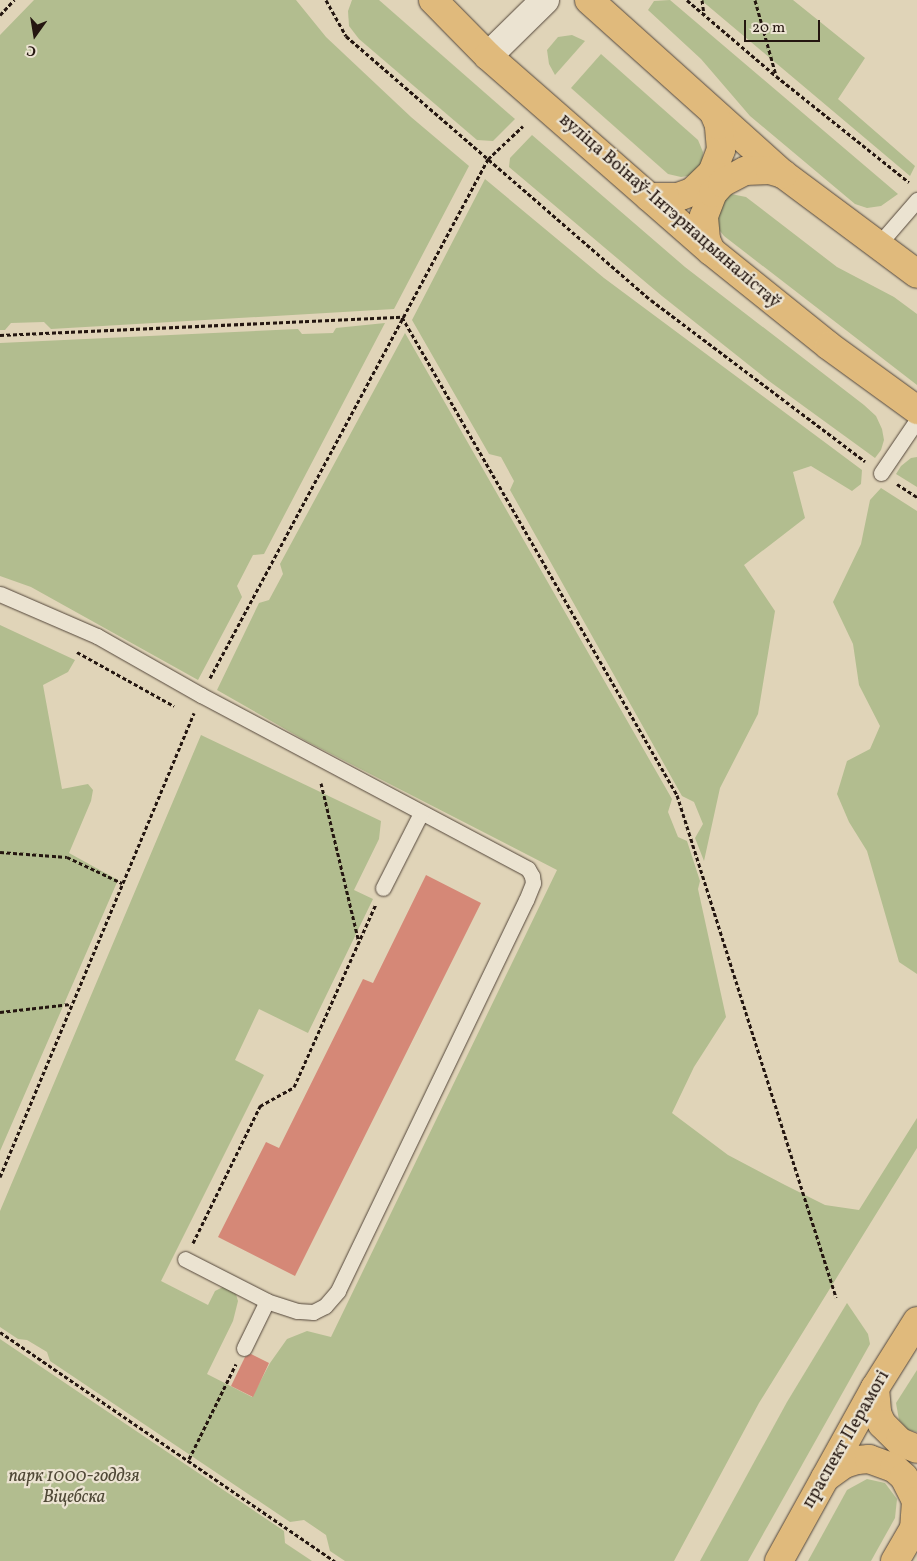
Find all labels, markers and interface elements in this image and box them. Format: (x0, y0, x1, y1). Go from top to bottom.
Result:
north arrow (10, 10, 60, 60)
scale bar (747, 10, 823, 42)
text: 20 m (752, 18, 785, 39)
text: С (25, 40, 38, 60)
street label: вуліца Воінаў-Інтэрнацыяналістаў (554, 110, 784, 314)
street label: праспект Перамогі (799, 1367, 895, 1513)
park label: парк 1000-годдзя Віцебска (9, 1467, 139, 1510)

